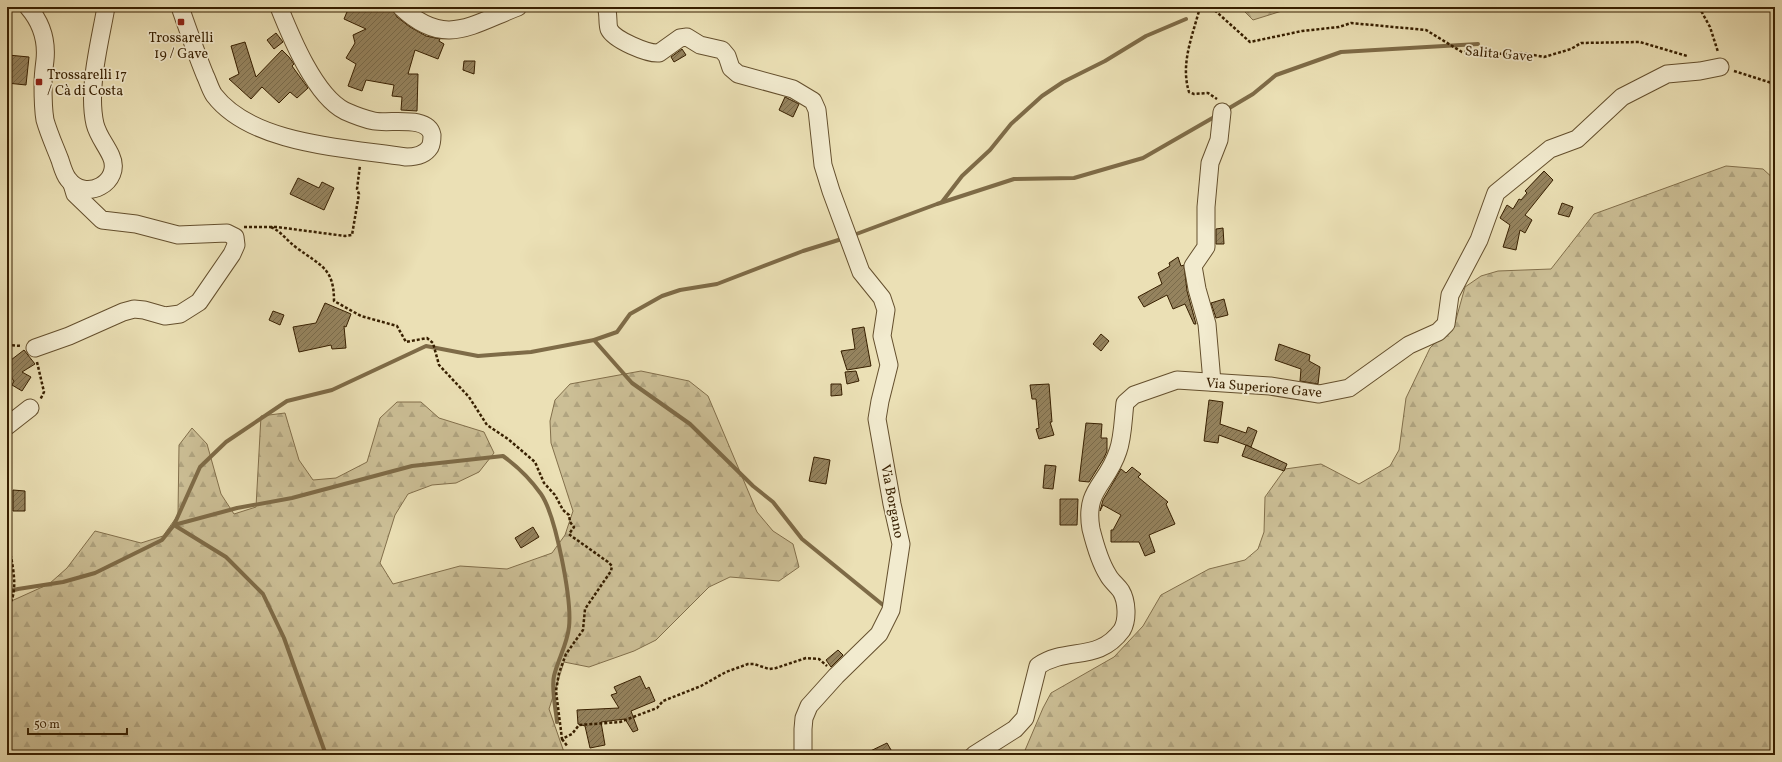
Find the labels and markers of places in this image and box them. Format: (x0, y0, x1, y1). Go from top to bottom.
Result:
marker: Trossarelli 19 / Gave (176, 17, 186, 27)
place label: Trossarelli 19 / Gave (149, 29, 214, 64)
place label: Trossarelli 17 / Cà di Costa (47, 66, 127, 101)
marker: Trossarelli 17 / Cà di Costa (34, 77, 44, 87)

